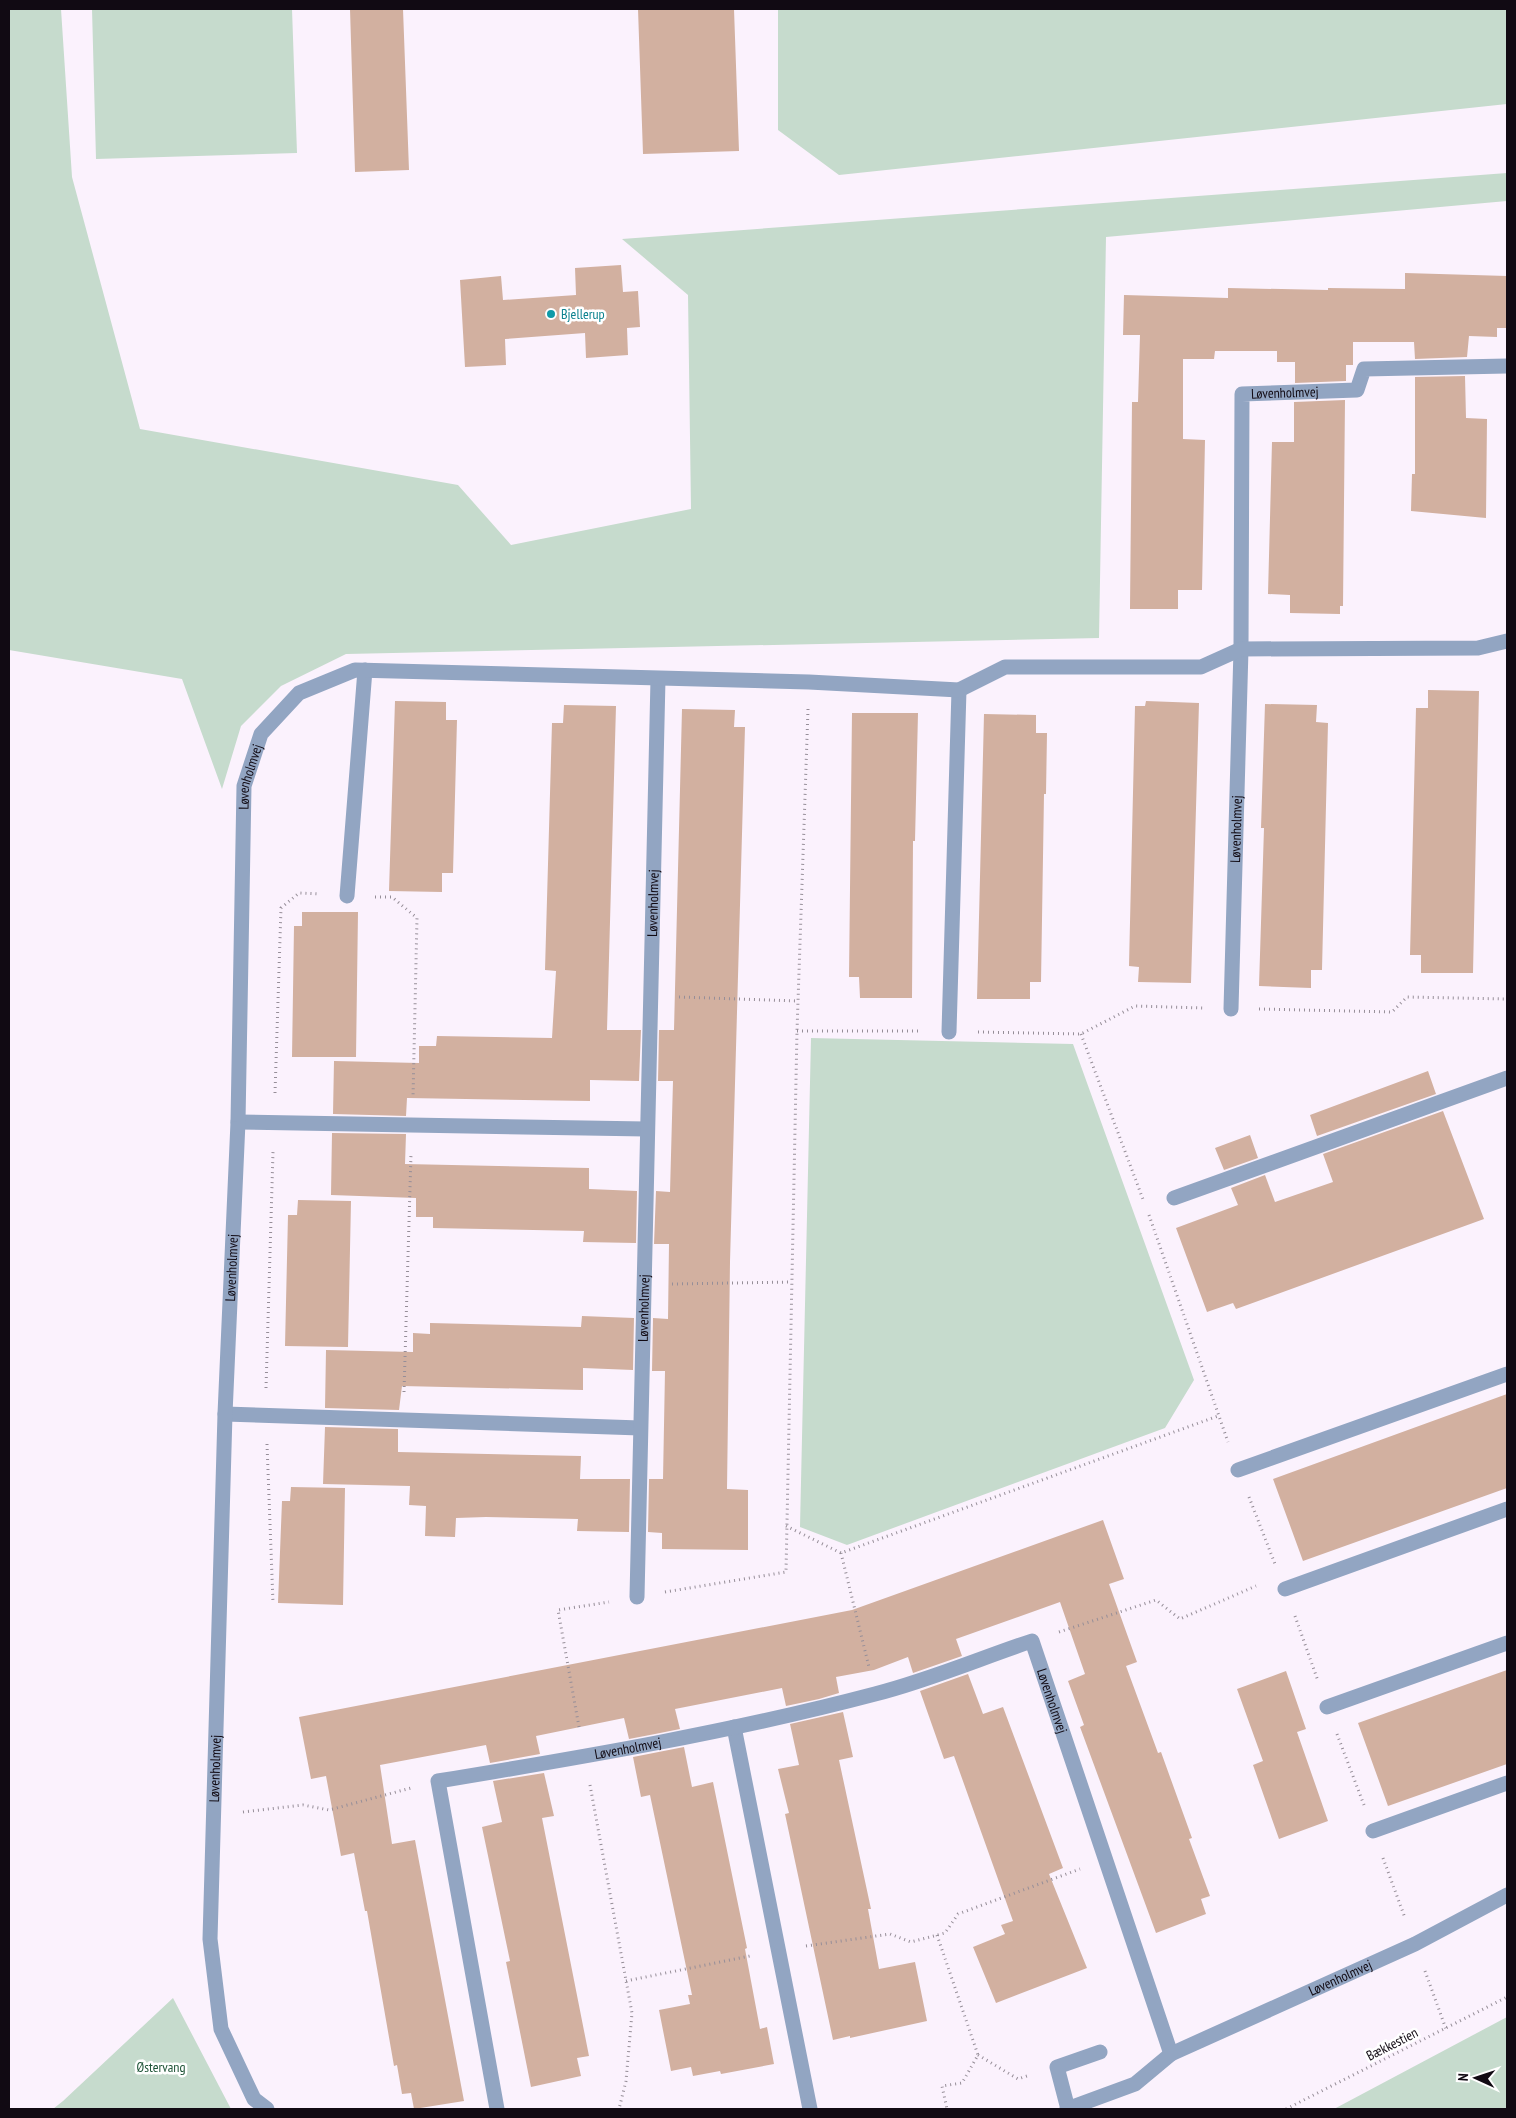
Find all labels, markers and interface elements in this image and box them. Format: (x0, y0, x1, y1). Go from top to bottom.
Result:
place label: Bjellerup (561, 305, 605, 323)
marker: Bjellerup (545, 308, 557, 320)
street label: Løvenholmvej (1251, 382, 1319, 403)
street label: Løvenholmvej (235, 742, 266, 810)
street label: Løvenholmvej (1226, 795, 1246, 863)
street label: Løvenholmvej (643, 869, 663, 937)
street label: Løvenholmvej (221, 1234, 242, 1302)
street label: Løvenholmvej (634, 1274, 653, 1342)
street label: Løvenholmvej (1033, 1666, 1071, 1736)
street label: Løvenholmvej (593, 1733, 663, 1763)
street label: Løvenholmvej (205, 1735, 225, 1802)
street label: Løvenholmvej (1306, 1956, 1375, 2000)
street label: Bækkestien (1363, 2023, 1421, 2065)
north arrow (1451, 2053, 1501, 2103)
park label: Østervang (137, 2058, 186, 2076)
text: N (1454, 2073, 1472, 2082)

